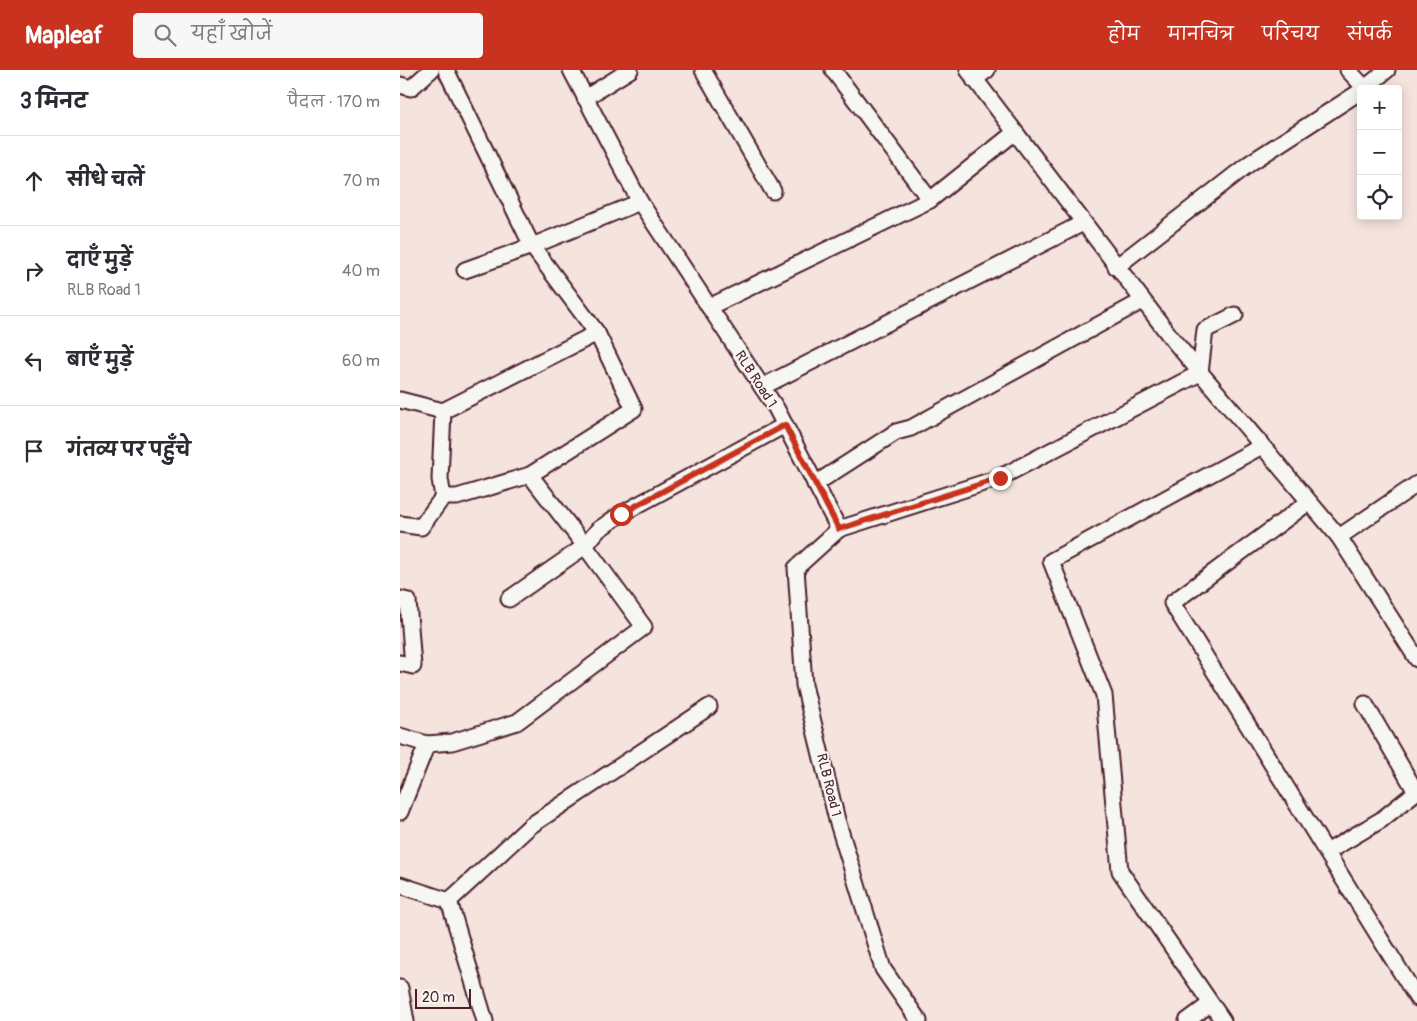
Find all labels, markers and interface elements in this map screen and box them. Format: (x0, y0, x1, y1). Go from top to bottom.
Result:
search box (133, 13, 483, 58)
text: Mapleaf (25, 21, 103, 50)
icon: search (151, 21, 179, 49)
text: यहाँ खोजें (191, 22, 272, 46)
text: होम (1108, 23, 1140, 46)
text: मानचित्र (1168, 23, 1234, 46)
text: परिचय (1262, 23, 1319, 46)
text: संपर्क (1347, 23, 1392, 46)
map controls (1357, 85, 1402, 220)
button: + (1357, 85, 1402, 130)
text: 3 मिनट (20, 88, 87, 115)
text: पैदल · 170 m (288, 92, 380, 112)
button: − (1357, 130, 1402, 175)
icon: ahead (20, 167, 48, 195)
text: सीधे चलें (67, 168, 144, 192)
text: 70 m (343, 171, 380, 191)
button: locate (1357, 175, 1402, 220)
text: दाएँ मुड़ें (67, 248, 132, 272)
icon: right (20, 257, 48, 285)
text: 40 m (342, 261, 380, 281)
text: RLB Road 1 (67, 280, 141, 300)
icon: left (20, 347, 48, 375)
street label: RLB Road 1 (731, 347, 781, 411)
text: बाएँ मुड़ें (67, 348, 133, 372)
text: 60 m (342, 351, 380, 371)
icon: arrive (20, 437, 48, 465)
text: गंतव्य पर पहुँचे (67, 438, 191, 462)
route end (989, 467, 1012, 490)
route start (610, 503, 633, 526)
street label: RLB Road 1 (813, 752, 845, 818)
scale bar (415, 986, 471, 1009)
text: 20 m (422, 989, 455, 1006)

